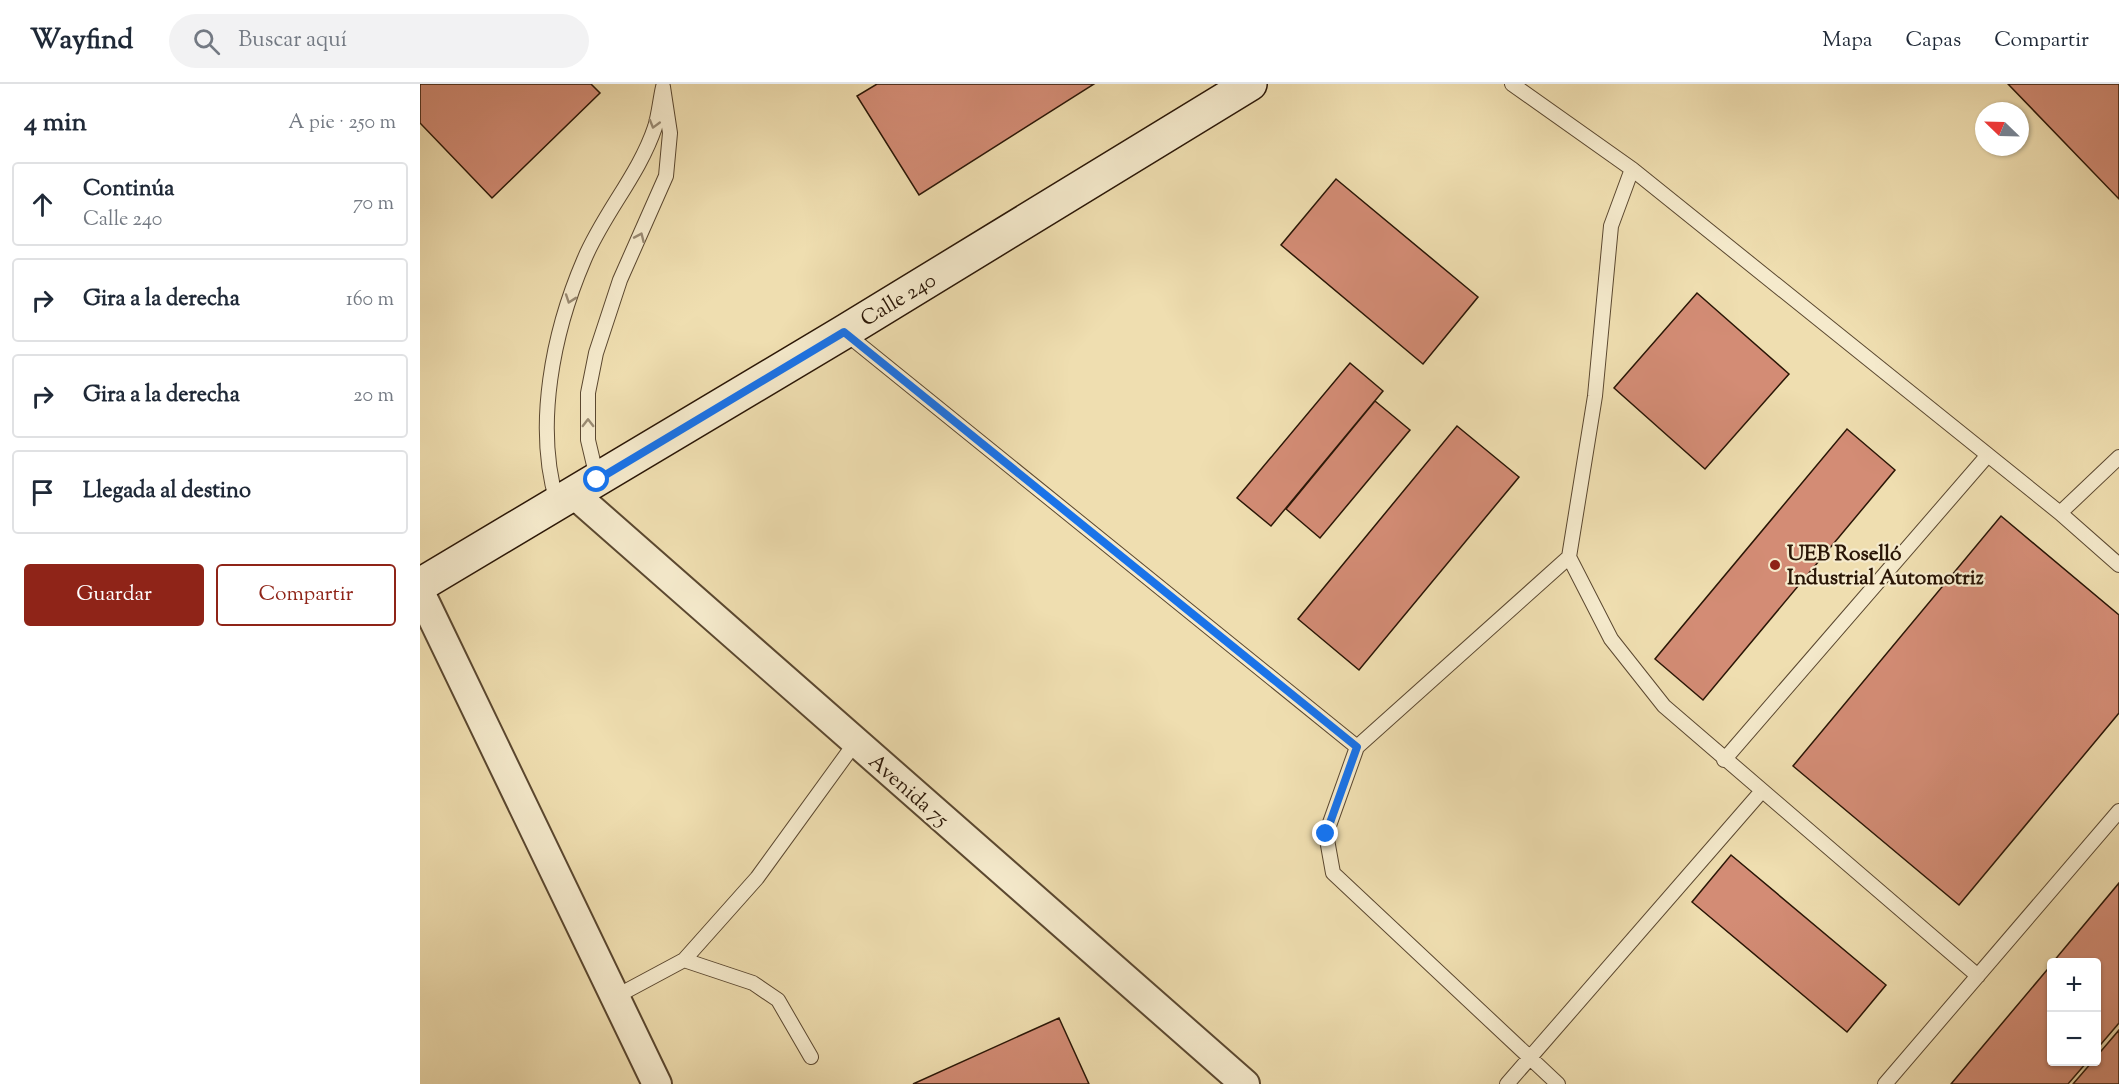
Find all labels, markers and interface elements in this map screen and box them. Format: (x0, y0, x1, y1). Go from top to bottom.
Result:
search box (169, 14, 589, 68)
text: Wayfind (30, 21, 133, 61)
icon: search (190, 25, 223, 58)
text: Buscar aquí (238, 25, 347, 57)
text: Mapa (1822, 26, 1872, 56)
text: Capas (1905, 26, 1961, 56)
text: Compartir (1994, 26, 2089, 56)
north arrow (1975, 102, 2029, 156)
text: 4 min (24, 105, 87, 142)
text: A pie · 250 m (288, 109, 396, 138)
one-way arrow (649, 118, 661, 129)
text: Continúa (83, 174, 174, 206)
icon: ahead (26, 188, 59, 221)
text: 70 m (353, 190, 394, 219)
text: Calle 240 (83, 206, 162, 235)
one-way arrow (633, 232, 645, 243)
street label: Calle 240 (856, 266, 943, 335)
icon: right (26, 284, 59, 317)
text: Gira a la derecha (83, 284, 240, 316)
text: 160 m (346, 286, 394, 315)
one-way arrow (565, 293, 578, 304)
icon: right (26, 380, 59, 413)
text: Gira a la derecha (83, 380, 240, 412)
text: 20 m (353, 382, 394, 411)
one-way arrow (582, 418, 594, 427)
route start (583, 466, 609, 492)
icon: arrive (26, 476, 59, 509)
text: Llegada al destino (83, 476, 251, 508)
place label: UEB Roselló Industrial Automotriz (1787, 540, 1984, 594)
marker: UEB Roselló Industrial Automotriz (1768, 558, 1782, 572)
button: Guardar (24, 564, 204, 626)
button: Compartir (216, 564, 396, 626)
street label: Avenida 75 (861, 748, 955, 835)
route end (1312, 820, 1338, 846)
map controls (2047, 958, 2101, 1066)
button: + (2047, 958, 2101, 1012)
button: − (2047, 1012, 2101, 1066)

